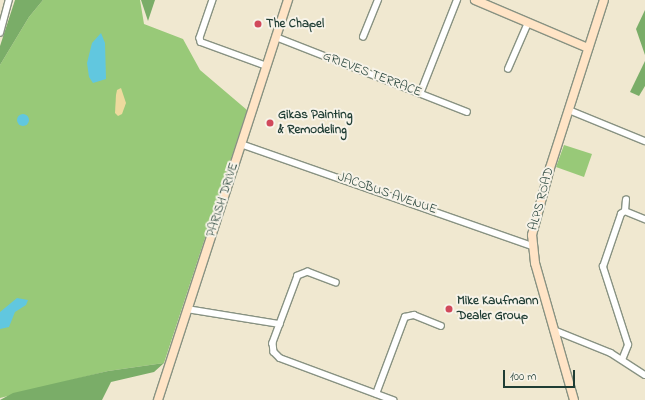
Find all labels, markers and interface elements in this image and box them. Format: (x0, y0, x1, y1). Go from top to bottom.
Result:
place label: The Chapel (266, 16, 324, 32)
marker: The Chapel (253, 19, 263, 29)
street label: GRIEVES TERRACE (320, 49, 424, 101)
place label: Gikas Painting & Remodeling (278, 108, 353, 139)
marker: Gikas Painting & Remodeling (265, 118, 275, 128)
street label: PARISH DRIVE (204, 161, 242, 239)
street label: ALPS ROAD (526, 166, 558, 232)
street label: JACOBUS AVENUE (335, 170, 439, 218)
place label: Mike Kaufmann Dealer Group (457, 294, 538, 325)
marker: Mike Kaufmann Dealer Group (444, 304, 454, 314)
scale bar (505, 362, 577, 388)
text: 100 m (510, 368, 537, 386)

